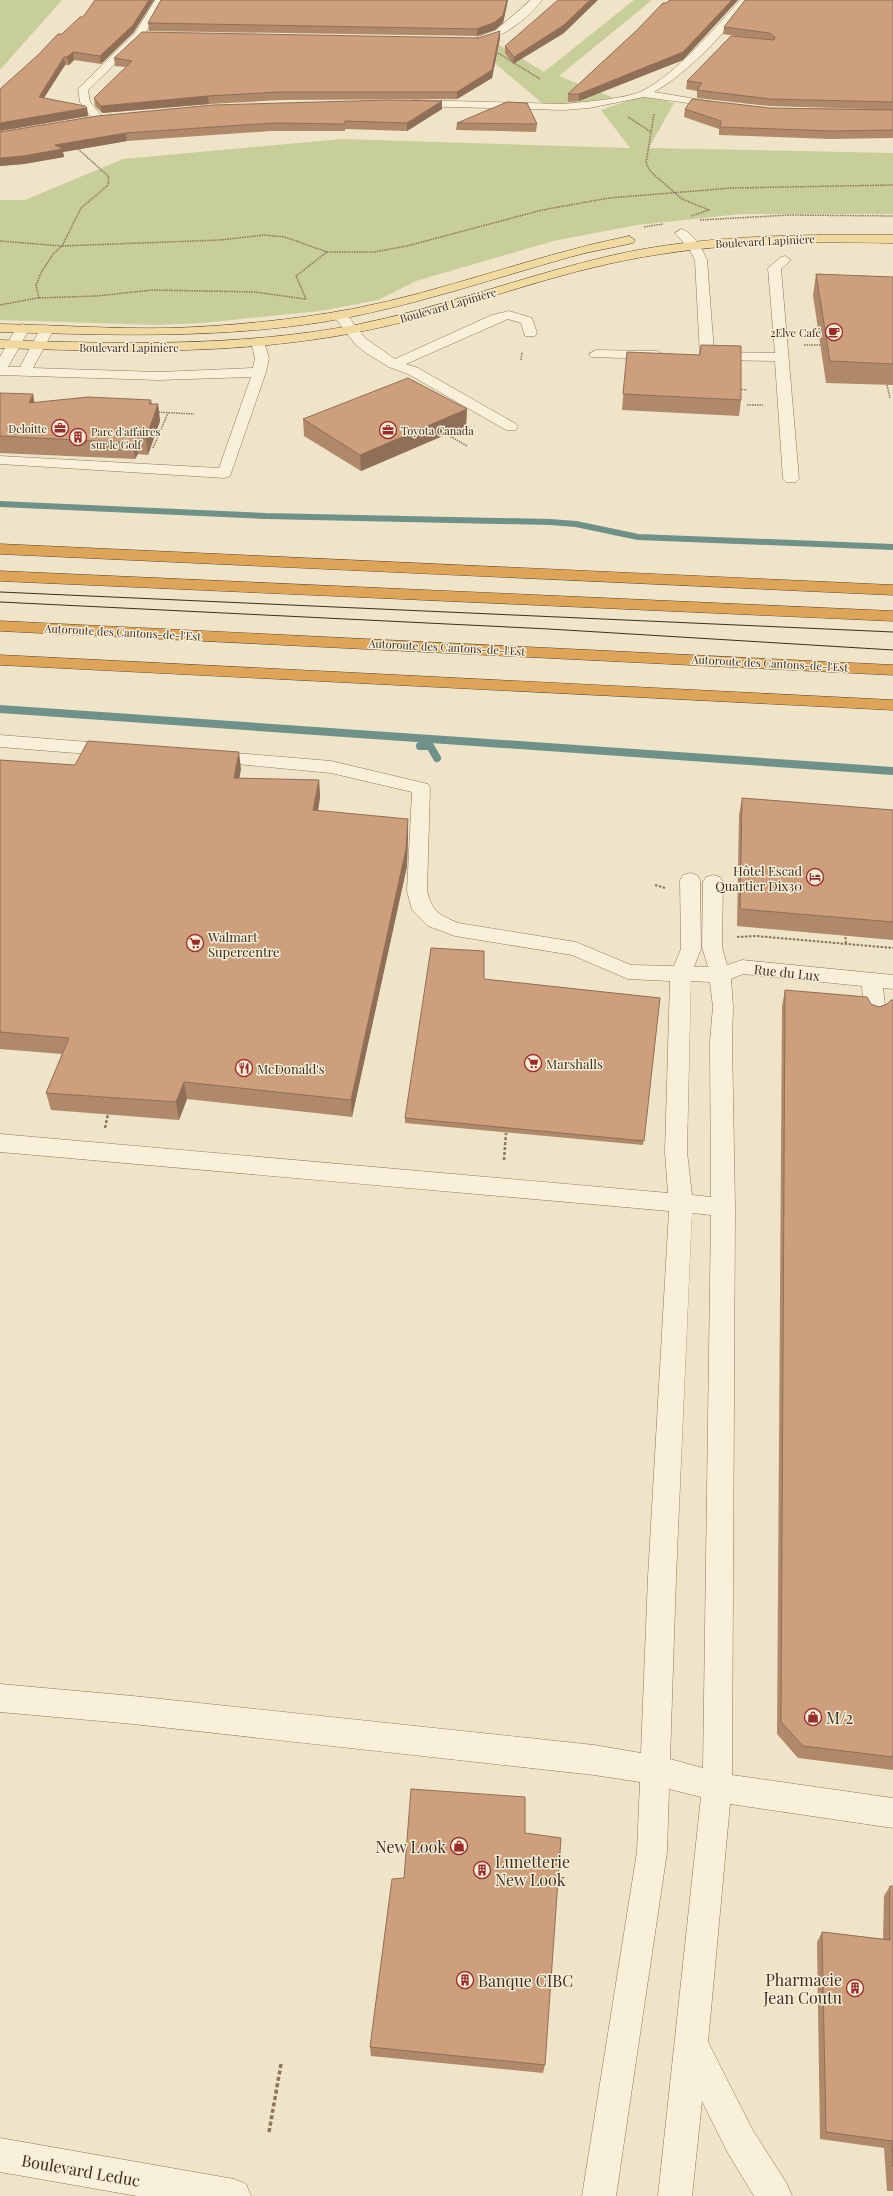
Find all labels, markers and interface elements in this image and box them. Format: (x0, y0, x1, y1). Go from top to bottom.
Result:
street label: Boulevard Lapinière (715, 231, 816, 251)
street label: Boulevard Lapinière (398, 284, 498, 326)
cafe icon: 2Elve Café (824, 322, 844, 342)
place label: 2Elve Café (770, 325, 821, 340)
street label: Boulevard Lapinière (79, 340, 179, 355)
office icon: Deloitte (50, 418, 70, 438)
office icon: Toyota Canada (378, 420, 398, 440)
place label: Deloitte (8, 421, 47, 436)
place label: Toyota Canada (401, 423, 474, 438)
place label: Parc d'affaires sur le Golf (91, 424, 161, 452)
building icon: Parc d'affaires sur le Golf (68, 427, 88, 447)
street label: Autoroute des Cantons-de-l'Est (43, 620, 202, 644)
street label: Autoroute des Cantons-de-l'Est (367, 635, 526, 659)
street label: Autoroute des Cantons-de-l'Est (690, 651, 849, 675)
place label: Hôtel Escad Quartier Dix30 (715, 862, 802, 894)
hotel icon: Hôtel Escad Quartier Dix30 (805, 867, 825, 887)
place label: Walmart Supercentre (207, 928, 280, 960)
supermarket icon: Walmart Supercentre (185, 933, 205, 953)
street label: Rue du Lux (753, 960, 821, 984)
supermarket icon: Marshalls (523, 1053, 543, 1073)
place label: Marshalls (546, 1055, 603, 1072)
restaurant icon: McDonald's (234, 1058, 254, 1078)
place label: McDonald's (257, 1060, 325, 1077)
shop icon: M/2 (803, 1707, 823, 1727)
place label: M/2 (826, 1707, 853, 1728)
place label: New Look (375, 1836, 446, 1857)
shop icon: New Look (449, 1836, 469, 1856)
place label: Lunetterie New Look (495, 1851, 570, 1890)
building icon: Lunetterie New Look (472, 1860, 492, 1880)
place label: Pharmacie Jean Coutu (762, 1969, 842, 2008)
building icon: Banque CIBC (455, 1970, 475, 1990)
place label: Banque CIBC (478, 1970, 573, 1991)
building icon: Pharmacie Jean Coutu (845, 1978, 865, 1998)
street label: Boulevard Leduc (20, 2149, 142, 2191)

